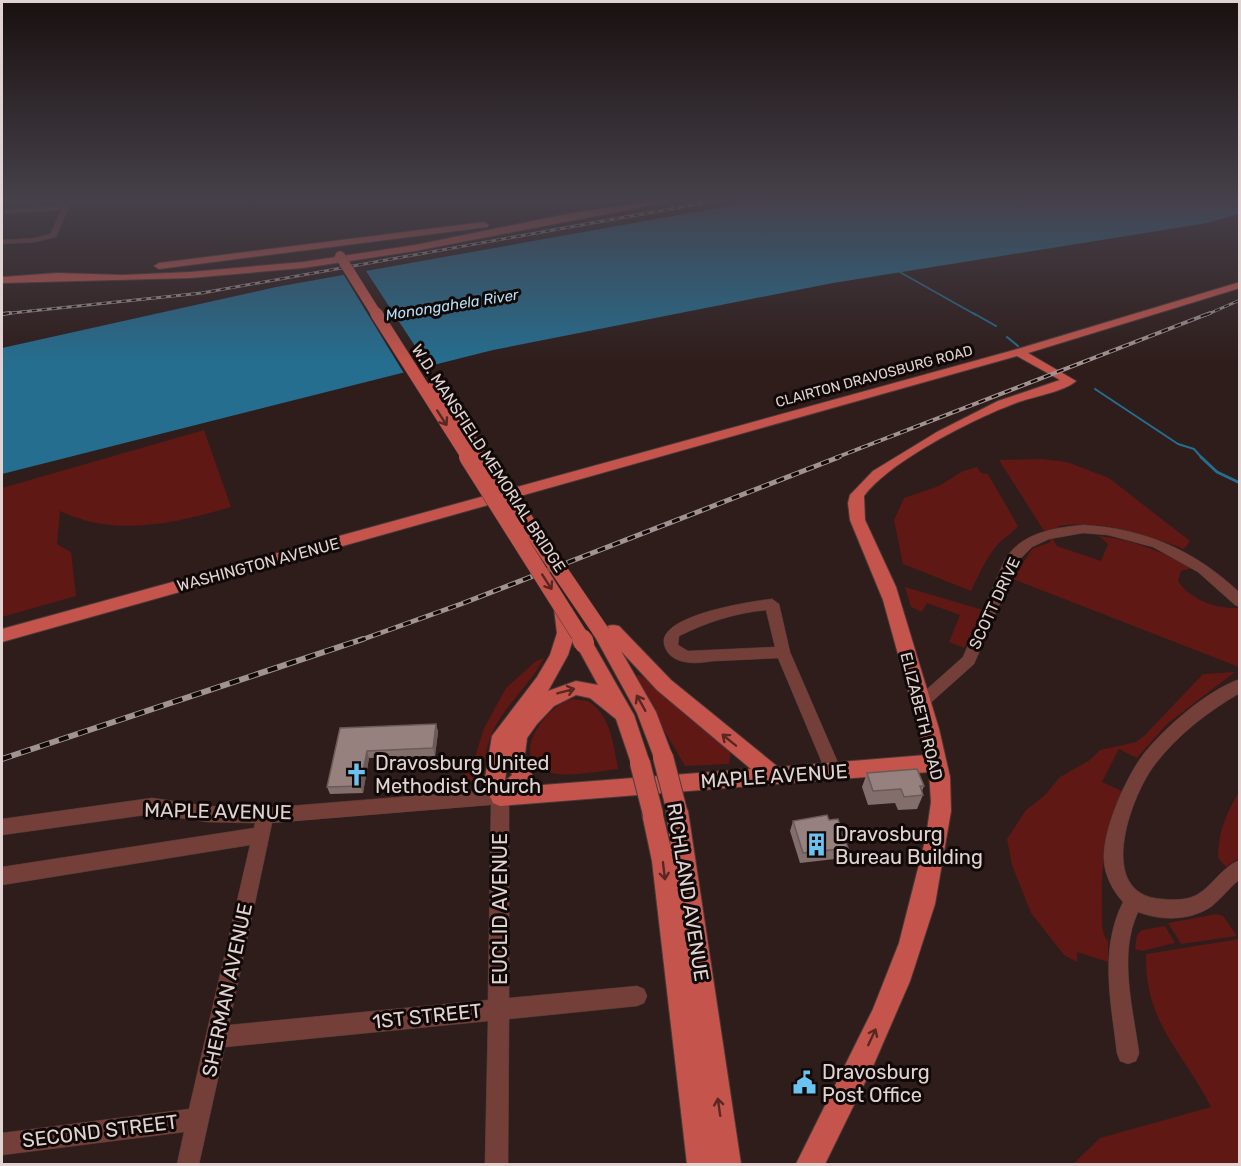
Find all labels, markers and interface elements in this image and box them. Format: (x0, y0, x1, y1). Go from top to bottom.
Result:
water label: Monongahela River (384, 285, 521, 324)
street label: W.D. MANSFIELD MEMORIAL BRIDGE (408, 341, 570, 576)
street label: CLAIRTON DRAVOSBURG ROAD (774, 342, 975, 411)
one-way arrow (436, 409, 448, 426)
street label: WASHINGTON AVENUE (175, 534, 341, 595)
street label: SCOTT DRIVE (965, 554, 1024, 652)
one-way arrow (540, 574, 553, 591)
street label: ELIZABETH ROAD (896, 650, 947, 782)
one-way arrow (556, 684, 575, 696)
one-way arrow (635, 695, 647, 712)
one-way arrow (721, 733, 737, 746)
place label: Dravosburg United Methodist Church (375, 751, 550, 798)
street label: MAPLE AVENUE (700, 759, 848, 793)
church icon: Dravosburg United Methodist Church (344, 762, 370, 788)
street label: MAPLE AVENUE (144, 798, 292, 824)
street label: RICHLAND AVENUE (662, 801, 714, 983)
place label: Dravosburg Bureau Building (835, 822, 983, 869)
building icon: Dravosburg Bureau Building (804, 832, 830, 858)
street label: EUCLID AVENUE (488, 833, 512, 985)
one-way arrow (659, 861, 670, 881)
street label: SHERMAN AVENUE (197, 901, 257, 1079)
street label: 1ST STREET (371, 998, 483, 1034)
one-way arrow (867, 1028, 879, 1046)
place label: Dravosburg Post Office (822, 1060, 930, 1107)
public building icon: Dravosburg Post Office (791, 1070, 817, 1096)
one-way arrow (714, 1097, 725, 1117)
street label: SECOND STREET (21, 1109, 180, 1152)

